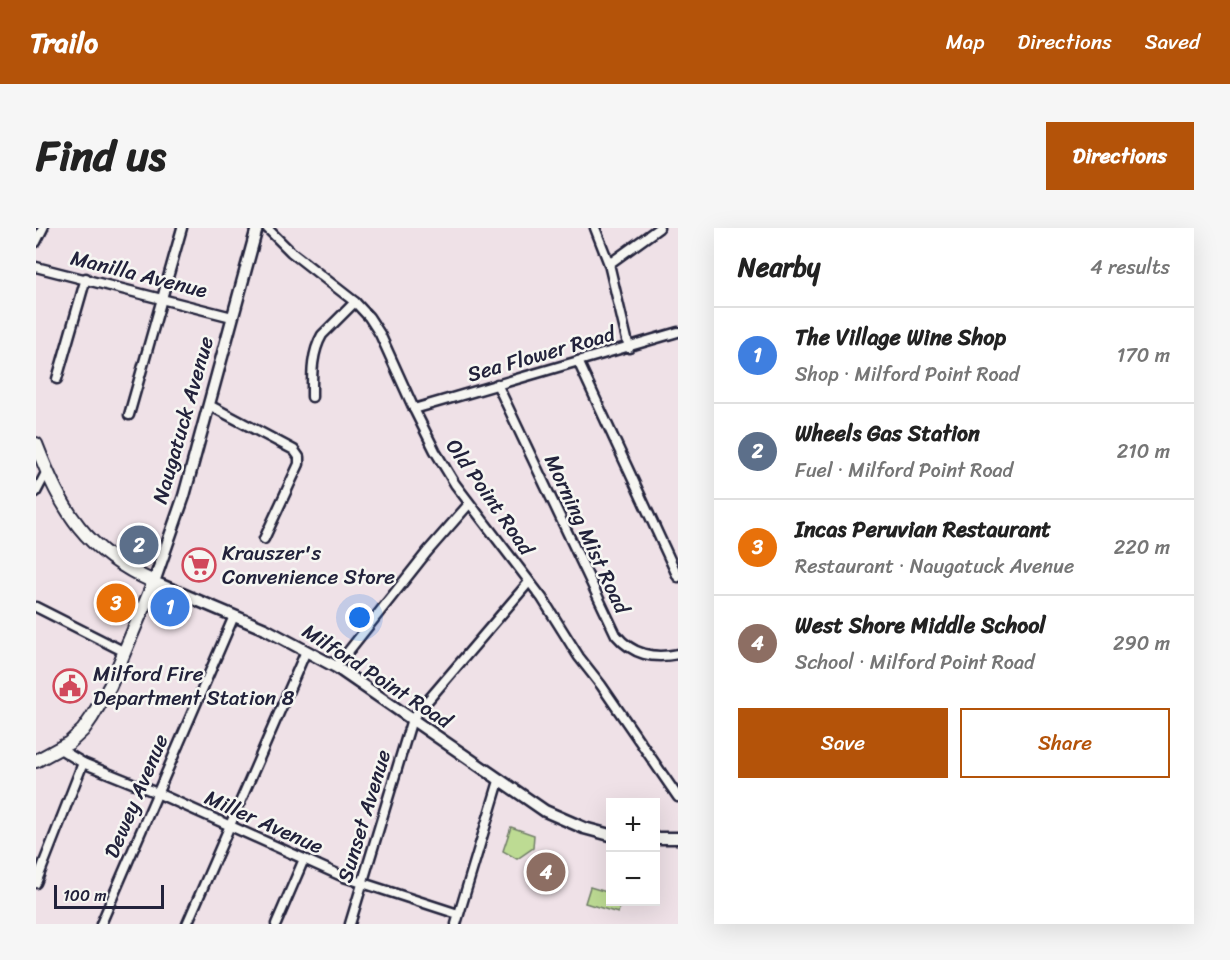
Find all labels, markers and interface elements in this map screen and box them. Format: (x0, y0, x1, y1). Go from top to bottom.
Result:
text: Trailo (30, 18, 98, 67)
text: Map (946, 23, 984, 61)
text: Directions (1017, 23, 1112, 61)
text: Saved (1145, 23, 1200, 61)
text: Find us (36, 119, 166, 193)
button: Directions (1046, 122, 1194, 190)
street label: Manilla Avenue (67, 239, 211, 309)
text: Nearby (738, 244, 820, 290)
text: 4 results (1090, 250, 1170, 285)
street label: Sea Flower Road (463, 314, 621, 393)
text: The Village Wine Shop (795, 318, 1006, 357)
street label: Naugatuck Avenue (141, 332, 225, 508)
text: 1 (753, 338, 762, 373)
text: 170 m (1117, 338, 1170, 373)
text: Shop · Milford Point Road (795, 357, 1019, 392)
text: Wheels Gas Station (795, 414, 980, 453)
street label: Old Point Road (435, 430, 546, 565)
text: 2 (752, 434, 763, 469)
text: 210 m (1117, 434, 1170, 469)
street label: Morning Mist Road (533, 448, 641, 622)
text: Fuel · Milford Point Road (795, 453, 1013, 488)
text: Incas Peruvian Restaurant (795, 510, 1051, 549)
pin: 2 (120, 522, 158, 568)
text: 3 (752, 530, 763, 565)
text: 220 m (1114, 530, 1170, 565)
place label: Krauszer's Convenience Store (222, 534, 395, 596)
supermarket icon: Krauszer's Convenience Store (181, 547, 217, 583)
text: Restaurant · Naugatuck Avenue (795, 549, 1074, 584)
pin: 3 (96, 580, 136, 626)
pin: 1 (150, 584, 190, 629)
your location (345, 603, 374, 632)
text: West Shore Middle School (795, 606, 1046, 645)
street label: Milford Point Road (294, 613, 462, 740)
text: 4 (751, 626, 764, 661)
text: 290 m (1113, 626, 1170, 661)
text: School · Milford Point Road (795, 645, 1035, 680)
place label: Milford Fire Department Station 8 (93, 655, 295, 717)
public building icon: Milford Fire Department Station 8 (52, 668, 88, 704)
button: Save (738, 708, 948, 778)
button: Share (960, 708, 1170, 778)
street label: Dewey Avenue (93, 728, 179, 864)
street label: Sunset Avenue (326, 745, 402, 887)
street label: Miller Avenue (198, 779, 330, 865)
map controls (606, 798, 660, 906)
button: + (606, 798, 660, 852)
pin: 4 (526, 850, 566, 894)
button: − (606, 852, 660, 906)
text: 100 m (63, 881, 107, 910)
scale bar (54, 882, 164, 910)

